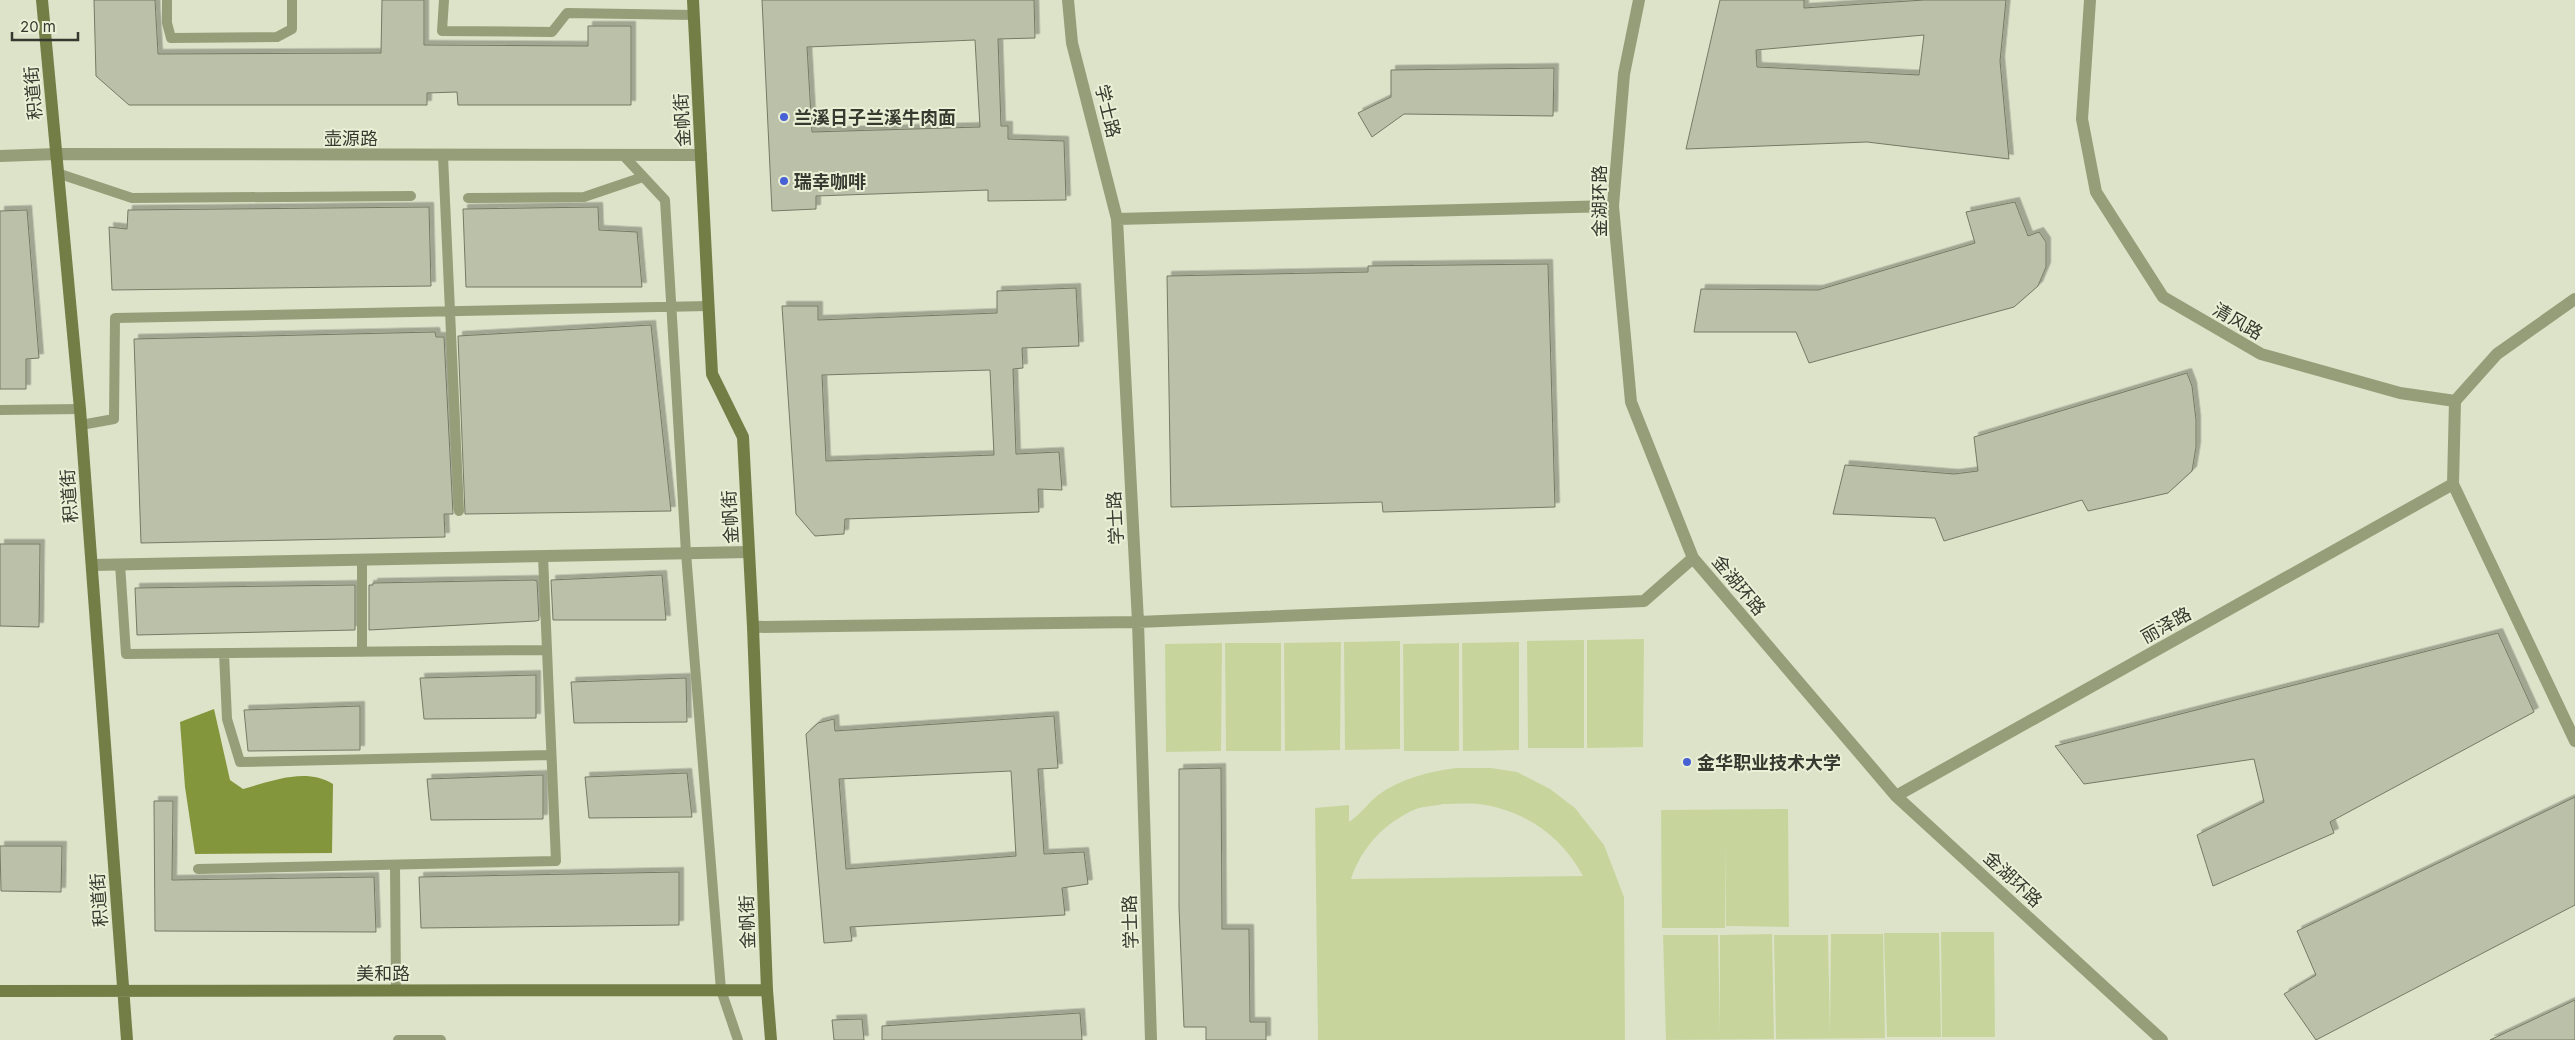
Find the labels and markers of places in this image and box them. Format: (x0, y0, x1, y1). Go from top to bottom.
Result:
place label: 兰溪日子兰溪牛肉面 (794, 107, 956, 128)
marker: 兰溪日子兰溪牛肉面 (778, 111, 790, 123)
place label: 瑞幸咖啡 (794, 171, 866, 192)
marker: 瑞幸咖啡 (778, 175, 790, 187)
place label: 金华职业技术大学 (1697, 752, 1841, 773)
marker: 金华职业技术大学 (1681, 756, 1693, 768)

